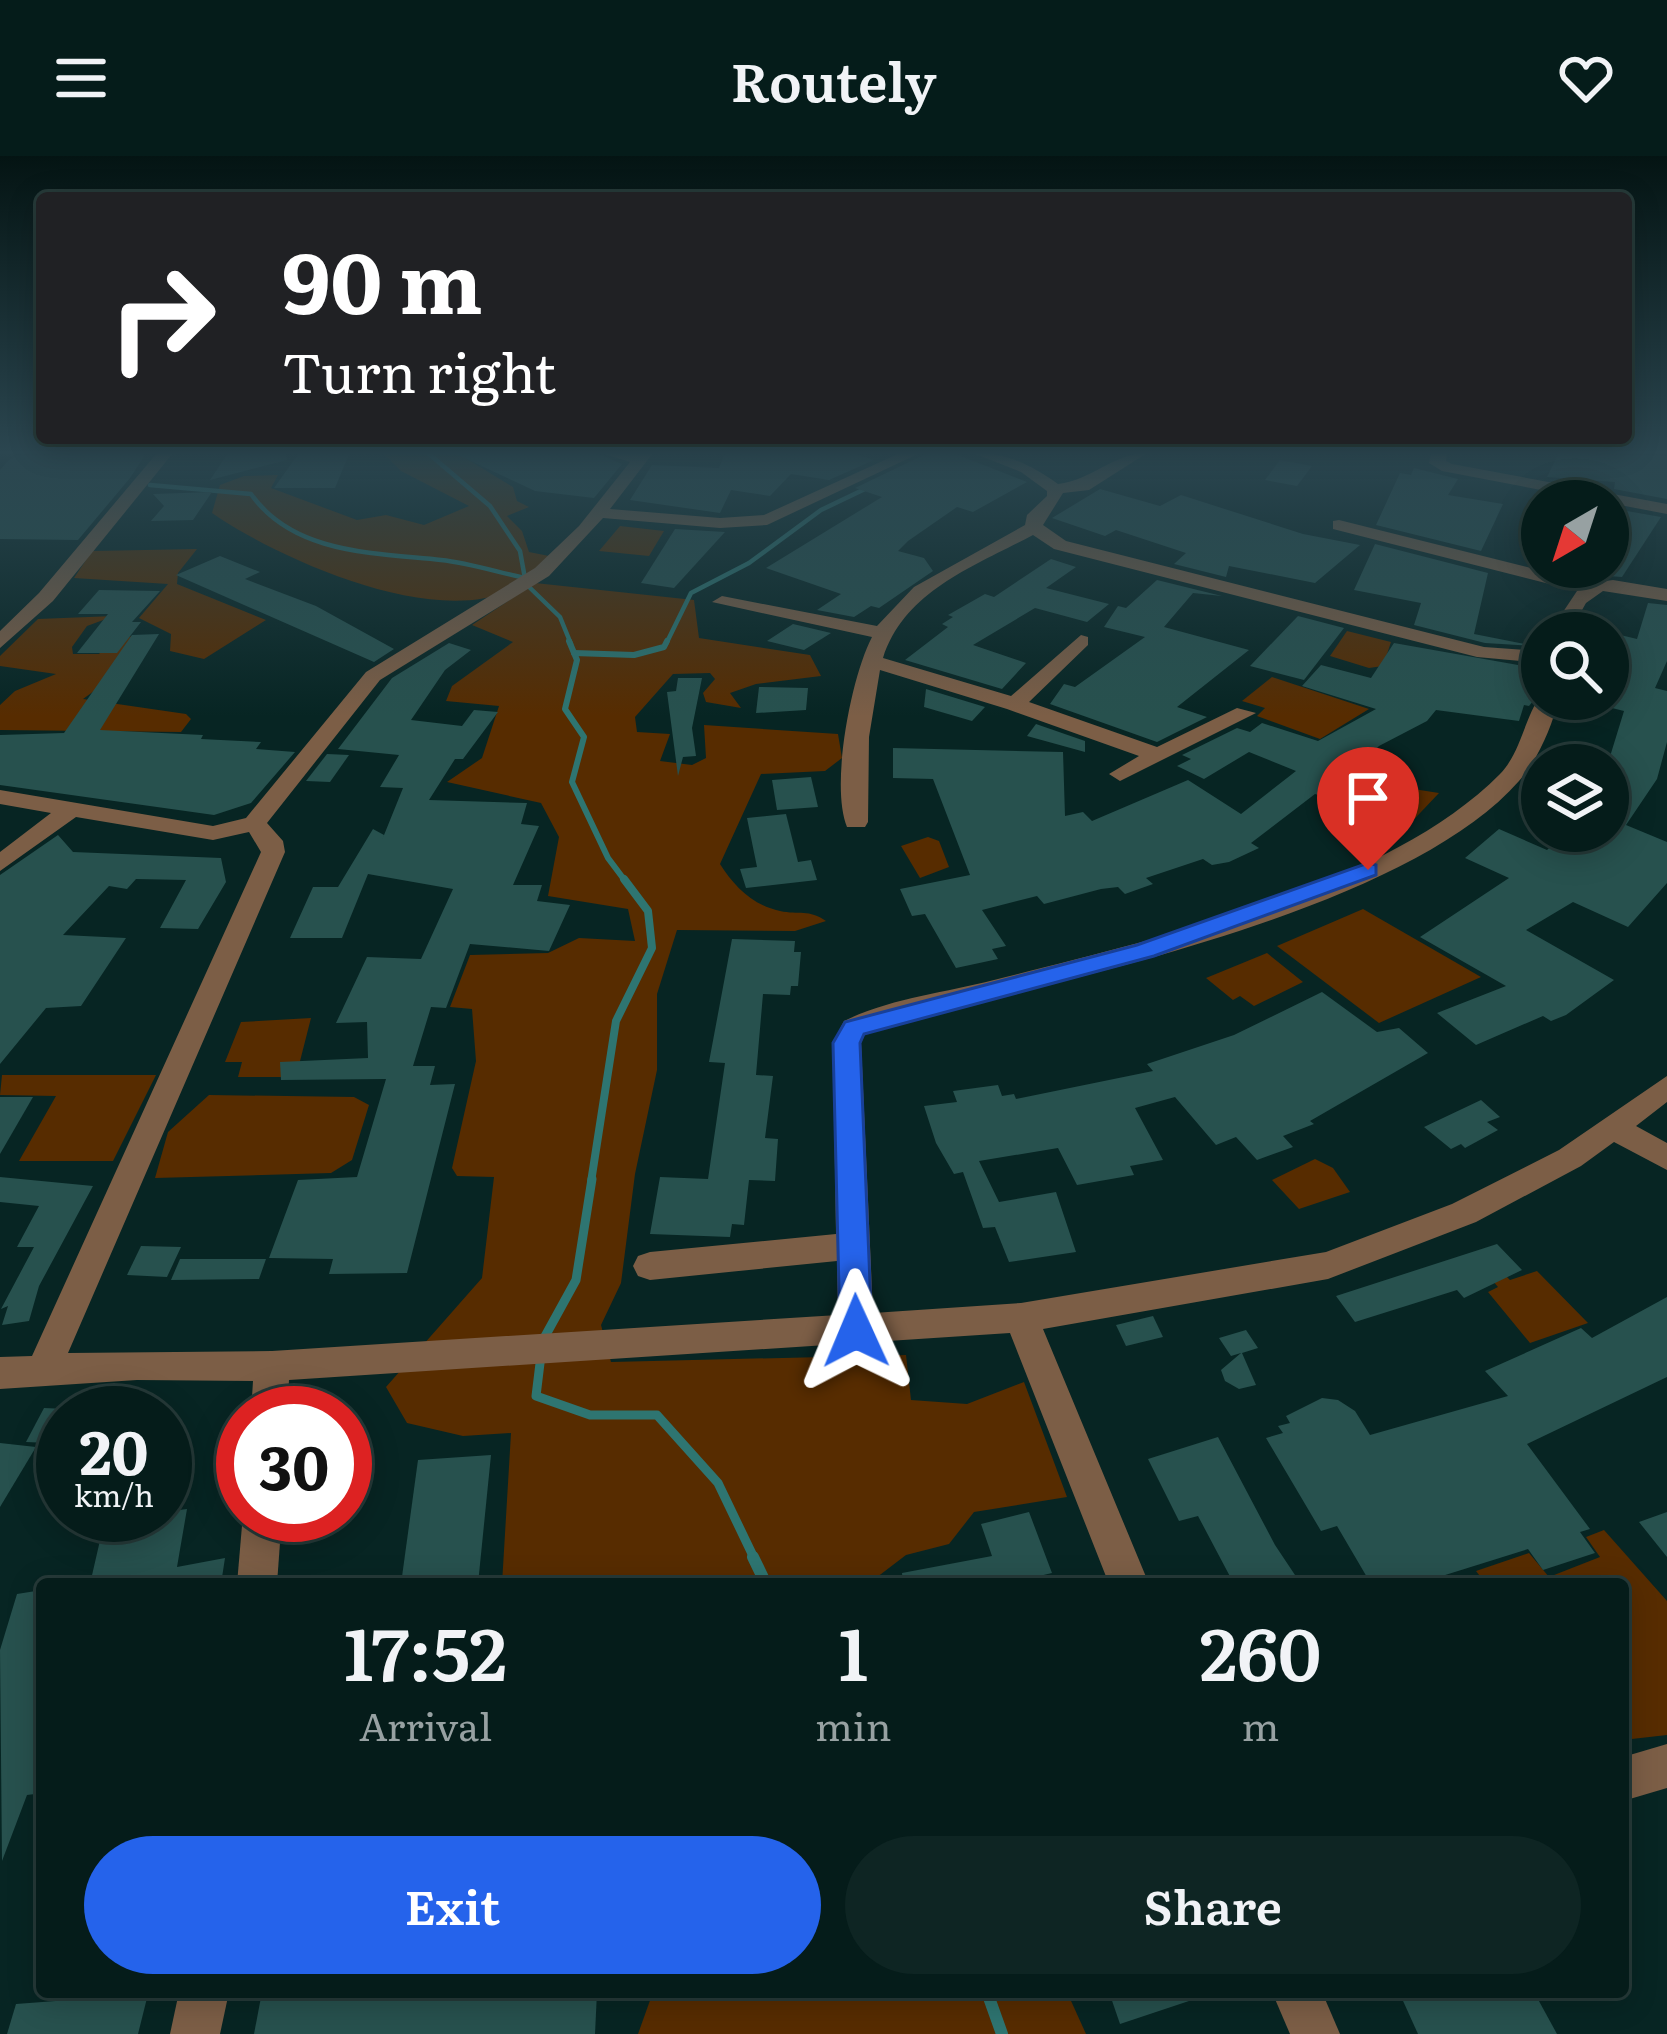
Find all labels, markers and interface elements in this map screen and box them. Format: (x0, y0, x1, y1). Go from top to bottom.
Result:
text: Routely (730, 38, 937, 119)
icon: menu (48, 45, 114, 111)
icon: heart (1553, 45, 1619, 111)
text: 90 m (282, 215, 483, 340)
icon: right (84, 240, 240, 396)
text: Turn right (282, 329, 556, 410)
north arrow (1521, 480, 1629, 588)
map controls (1521, 480, 1629, 852)
button: search (1521, 612, 1629, 720)
button: layers (1521, 744, 1629, 852)
pin (1317, 747, 1419, 870)
icon: arrive (1335, 765, 1401, 831)
position arrow (793, 1268, 919, 1394)
speed limit sign: 30 (216, 1386, 372, 1542)
text: 20 (79, 1404, 149, 1493)
text: km/h (74, 1472, 154, 1516)
text: 17:52 (344, 1596, 507, 1703)
text: 1 (839, 1596, 868, 1703)
text: 260 (1199, 1596, 1321, 1703)
text: Arrival (359, 1695, 492, 1753)
text: min (815, 1695, 892, 1753)
text: m (1241, 1695, 1279, 1753)
button: Exit (84, 1836, 821, 1974)
button: Share (845, 1836, 1581, 1974)

